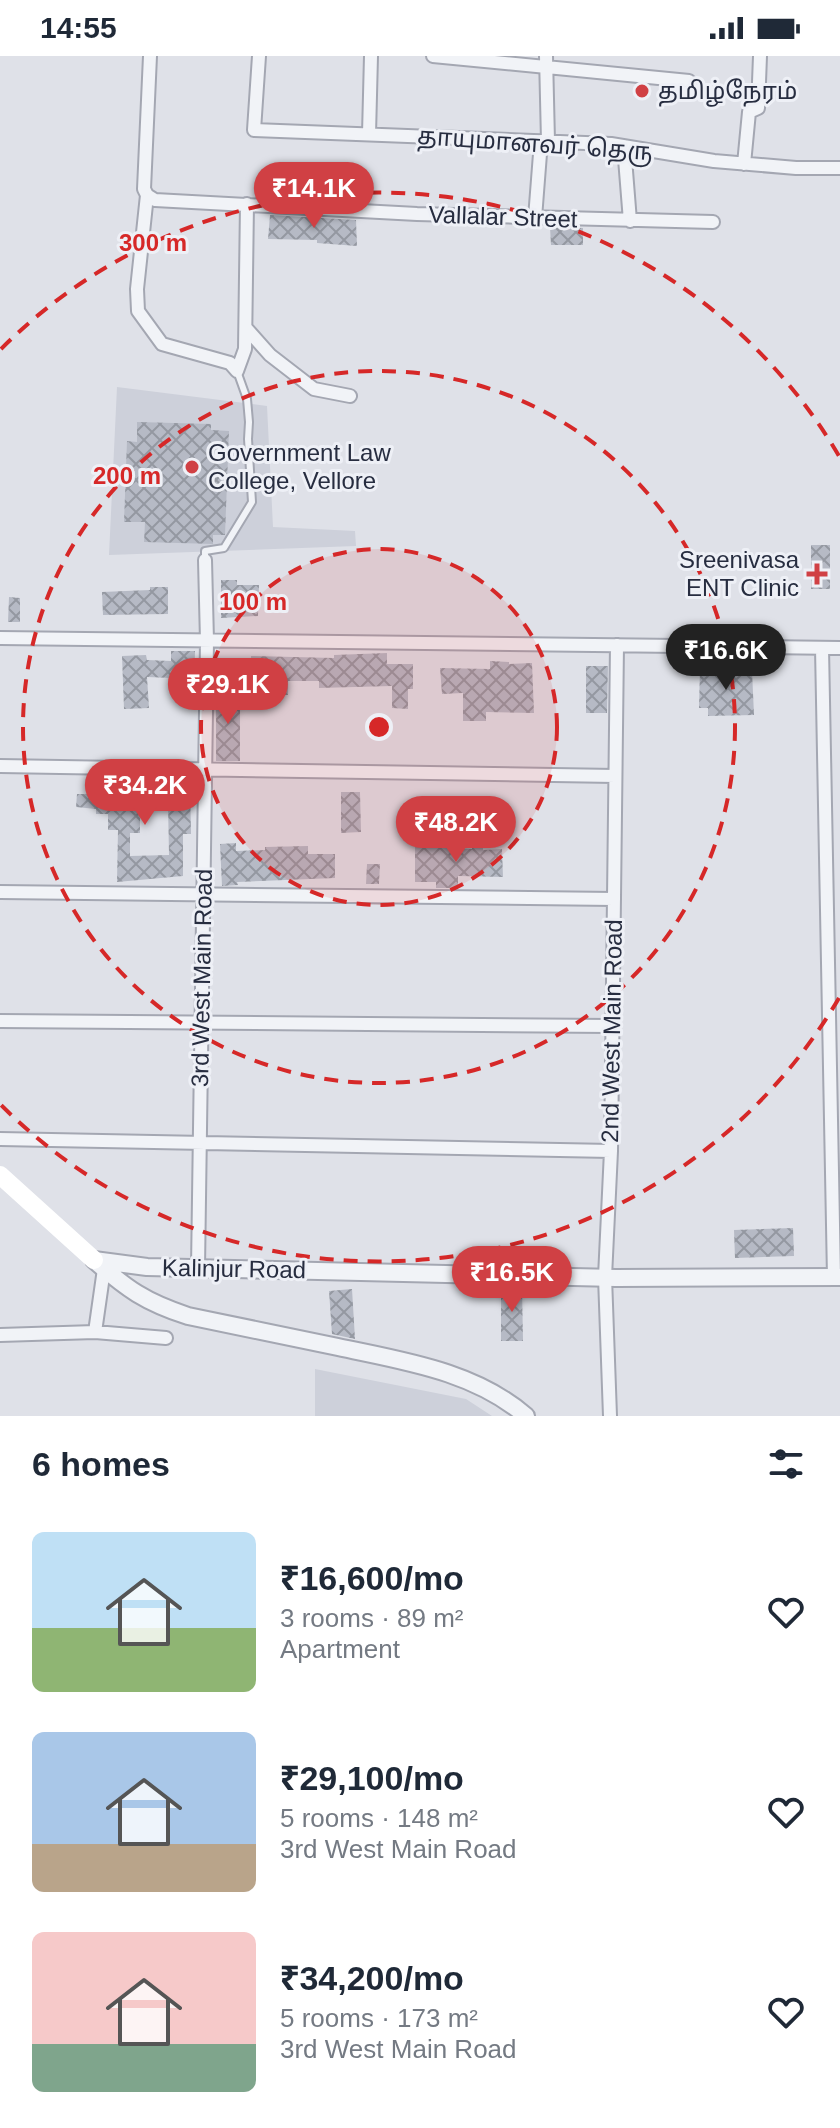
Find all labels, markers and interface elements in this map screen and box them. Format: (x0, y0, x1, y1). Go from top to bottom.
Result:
text: 14:55 (40, 11, 117, 44)
place label: தமிழ்நேரம் (658, 77, 797, 107)
marker: தமிழ்நேரம் (633, 82, 651, 100)
street label: தாயுமானவர் தெரு (416, 122, 654, 168)
pin: ₹14.1K (249, 162, 379, 230)
text: ₹14.1K (272, 173, 356, 203)
street label: Vallalar Street (428, 200, 578, 233)
text: 300 m (119, 229, 187, 256)
place label: Government Law College, Vellore (208, 439, 391, 494)
marker: Government Law College, Vellore (183, 458, 201, 476)
text: 200 m (93, 462, 161, 489)
place label: Sreenivasa ENT Clinic (679, 546, 800, 601)
marker: Sreenivasa ENT Clinic (806, 563, 828, 585)
text: 100 m (219, 588, 287, 615)
pin: ₹16.6K (661, 624, 791, 692)
text: ₹16.6K (684, 635, 768, 665)
pin: ₹29.1K (163, 658, 293, 726)
text: ₹29.1K (186, 669, 270, 699)
centre of rings (365, 713, 393, 741)
pin: ₹34.2K (80, 759, 210, 827)
text: ₹34.2K (103, 770, 187, 800)
pin: ₹48.2K (391, 796, 521, 864)
text: ₹48.2K (414, 807, 498, 837)
street label: 3rd West Main Road (186, 869, 217, 1087)
street label: 2nd West Main Road (596, 919, 627, 1143)
pin: ₹16.5K (447, 1246, 577, 1314)
street label: Kalinjur Road (162, 1254, 306, 1283)
text: ₹16.5K (470, 1257, 554, 1287)
icon: filters (764, 1442, 808, 1486)
text: 6 homes (32, 1445, 170, 1483)
text: ₹16,600/mo (280, 1559, 464, 1597)
icon: home (96, 1564, 192, 1660)
icon: heart (764, 1590, 808, 1634)
text: 3 rooms · 89 m² (280, 1603, 464, 1633)
text: Apartment (280, 1634, 400, 1664)
text: ₹29,100/mo (280, 1759, 464, 1797)
icon: home (96, 1764, 192, 1860)
icon: heart (764, 1790, 808, 1834)
text: 5 rooms · 148 m² (280, 1803, 478, 1833)
text: 3rd West Main Road (280, 1834, 517, 1864)
text: ₹34,200/mo (280, 1959, 464, 1997)
icon: home (96, 1964, 192, 2060)
icon: heart (764, 1990, 808, 2034)
text: 5 rooms · 173 m² (280, 2003, 478, 2033)
text: 3rd West Main Road (280, 2034, 517, 2064)

